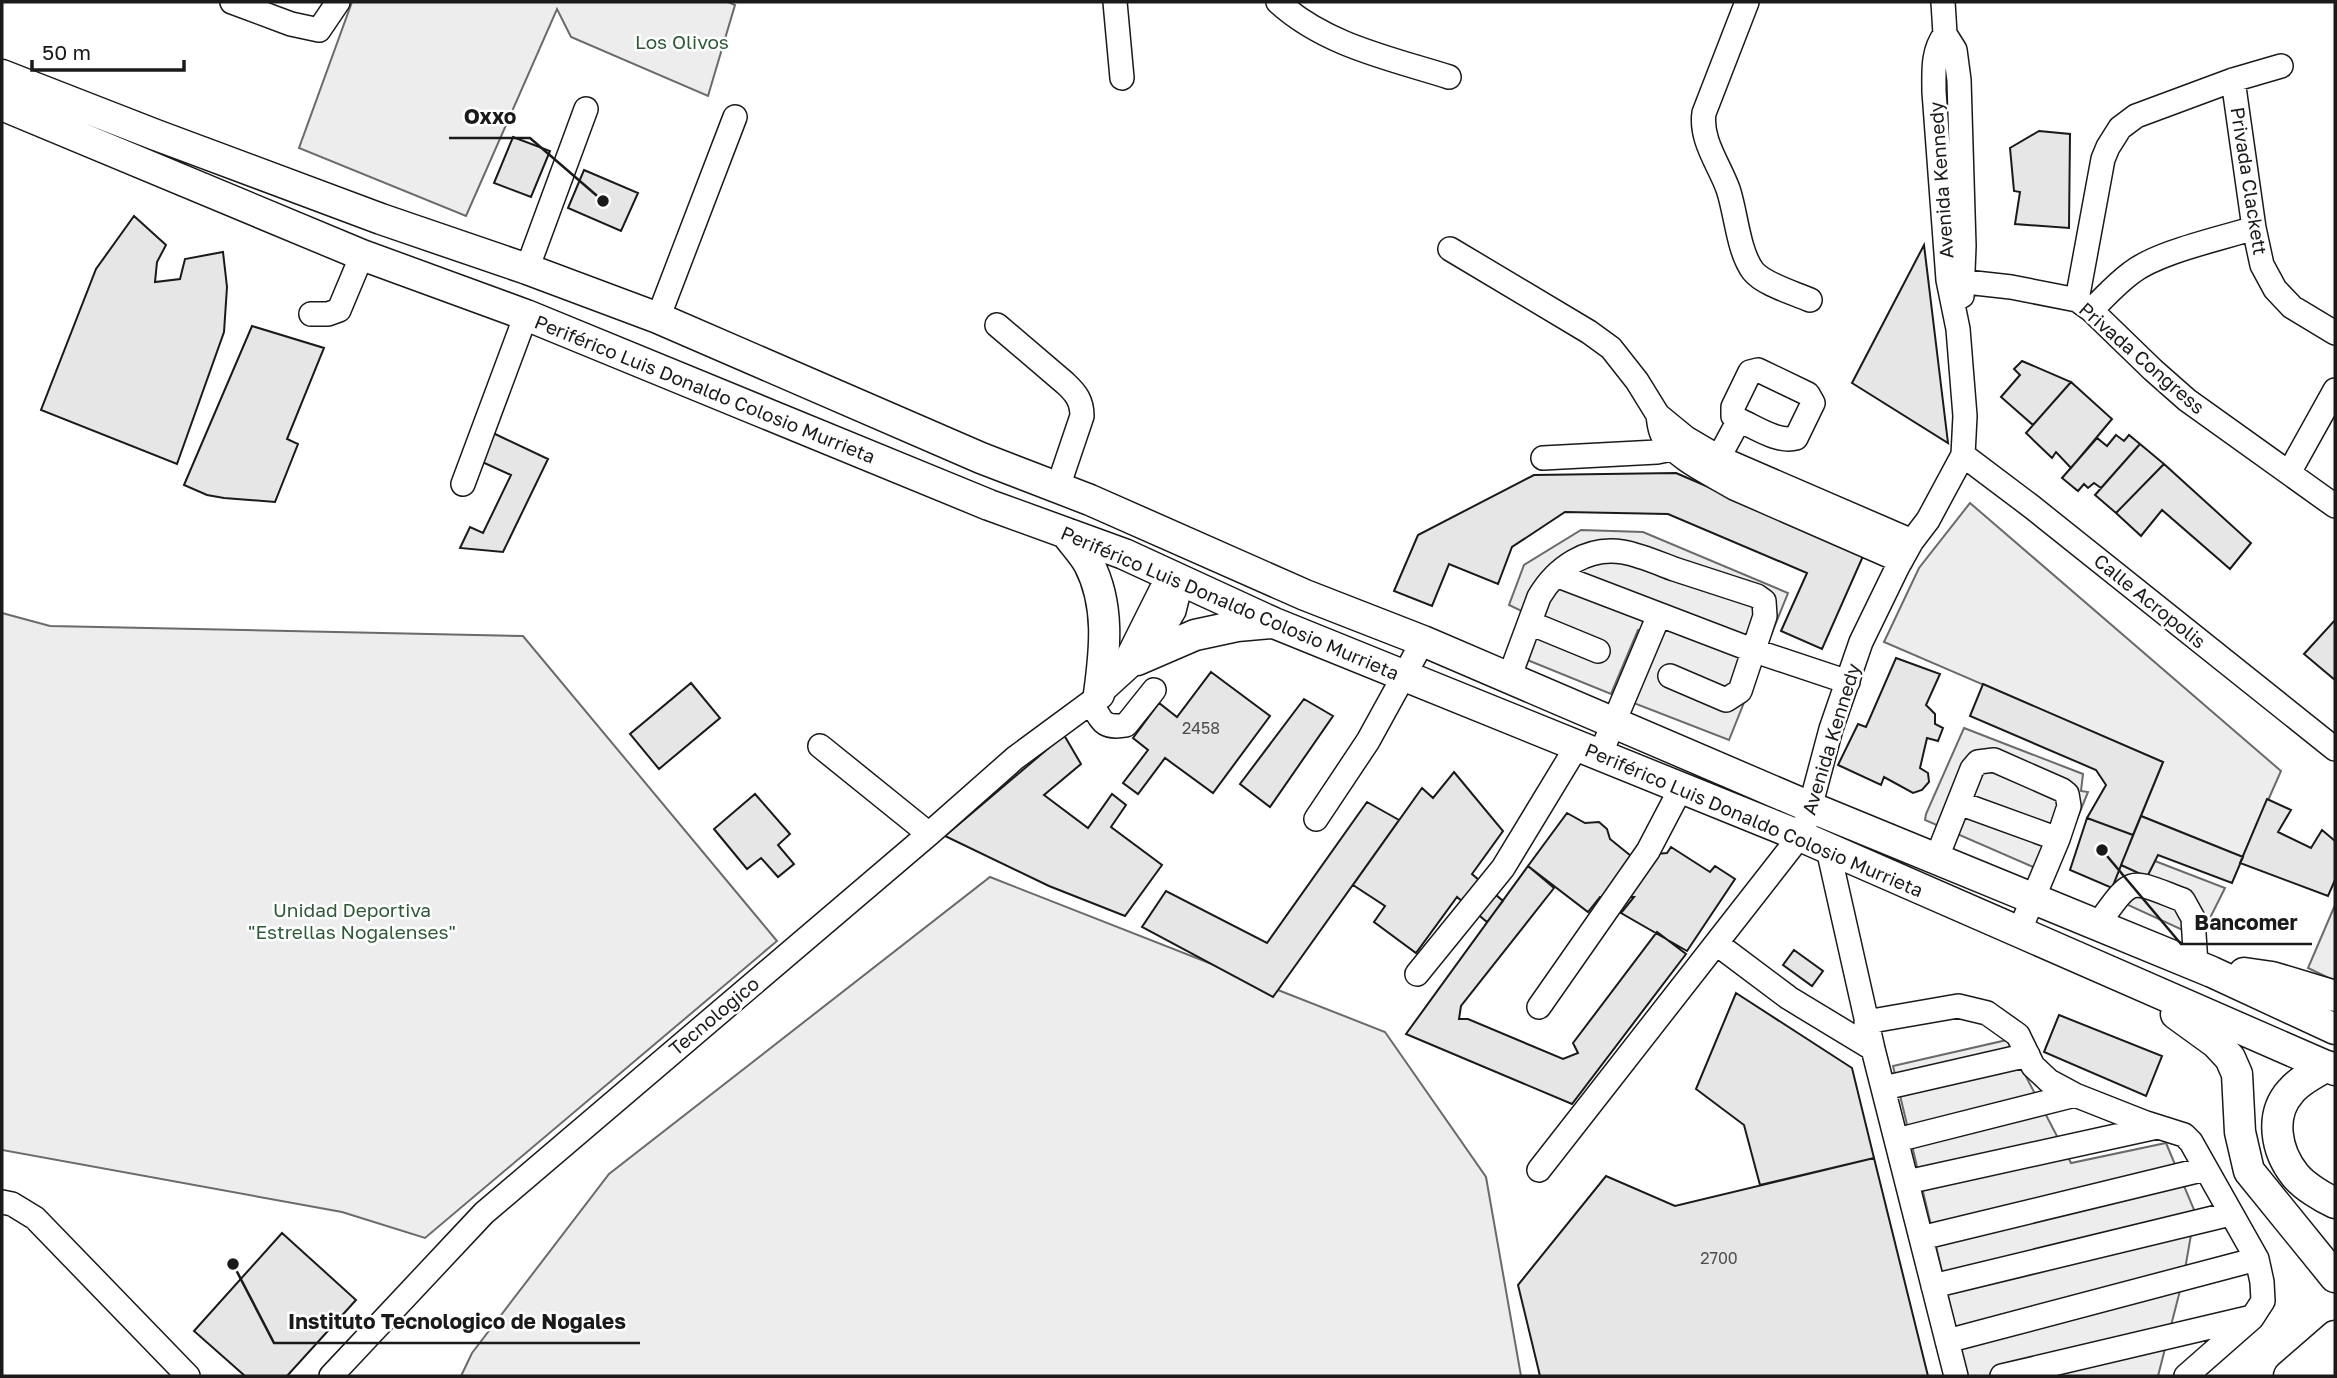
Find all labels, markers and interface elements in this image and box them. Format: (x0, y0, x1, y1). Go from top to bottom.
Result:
scale bar (32, 28, 184, 72)
park label: Los Olivos (635, 30, 729, 53)
text: 50 m (42, 39, 91, 65)
callout: Oxxo (449, 96, 530, 138)
street label: Avenida Kennedy (1924, 100, 1957, 259)
text: Oxxo (464, 103, 516, 129)
street label: Privada Clackett (2226, 105, 2273, 257)
street label: Privada Congress (2075, 297, 2210, 418)
street label: Periférico Luis Donaldo Colosio Murrieta (532, 309, 879, 468)
street label: Periférico Luis Donaldo Colosio Murrieta (1058, 521, 1403, 684)
street label: Calle Acropolis (2090, 548, 2211, 653)
street label: Avenida Kennedy (1797, 660, 1865, 817)
house number: 2458 (1182, 718, 1220, 738)
street label: Periférico Luis Donaldo Colosio Murrieta (1582, 738, 1927, 901)
park label: Unidad Deportiva "Estrellas Nogalenses" (248, 898, 456, 943)
callout: Bancomer (2181, 902, 2312, 944)
text: Bancomer (2194, 909, 2298, 935)
street label: Tecnologico (664, 971, 763, 1060)
house number: 2700 (1700, 1248, 1738, 1268)
callout: Instituto Tecnologico de Nogales (274, 1301, 640, 1343)
text: Instituto Tecnologico de Nogales (288, 1308, 626, 1334)

